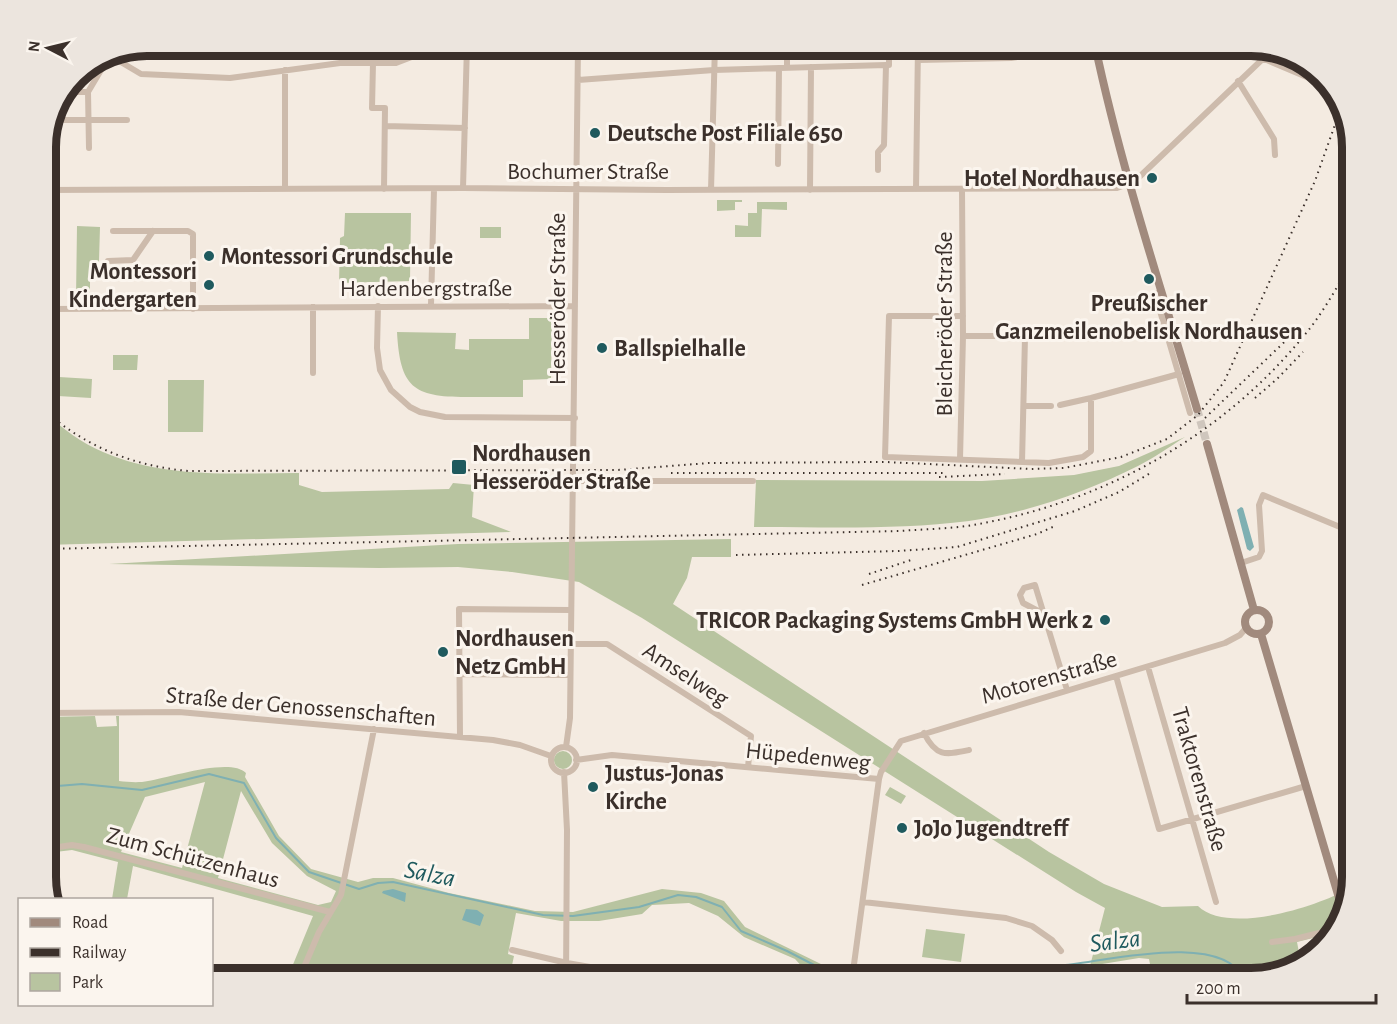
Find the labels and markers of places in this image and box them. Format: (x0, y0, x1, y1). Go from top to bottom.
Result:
place label: Deutsche Post Filiale 650 (607, 122, 843, 146)
marker: Deutsche Post Filiale 650 (588, 126, 602, 140)
place label: Hotel Nordhausen (964, 167, 1140, 191)
marker: Hotel Nordhausen (1145, 171, 1159, 185)
place label: Montessori Grundschule (221, 245, 453, 269)
marker: Montessori Grundschule (202, 249, 216, 263)
place label: Montessori Kindergarten (68, 260, 197, 312)
marker: Preußischer Ganzmeilenobelisk Nordhausen (1142, 272, 1156, 286)
marker: Montessori Kindergarten (202, 278, 216, 292)
place label: Preußischer Ganzmeilenobelisk Nordhausen (995, 292, 1303, 344)
place label: Ballspielhalle (614, 337, 746, 361)
marker: Ballspielhalle (595, 341, 609, 355)
place label: Nordhausen Hesseröder Straße (472, 442, 651, 494)
marker: Nordhausen Hesseröder Straße (450, 458, 468, 476)
place label: TRICOR Packaging Systems GmbH Werk 2 (696, 609, 1093, 633)
marker: TRICOR Packaging Systems GmbH Werk 2 (1098, 613, 1112, 627)
place label: Nordhausen Netz GmbH (455, 627, 574, 679)
marker: Nordhausen Netz GmbH (436, 645, 450, 659)
place label: Justus-Jonas Kirche (605, 762, 724, 814)
marker: Justus-Jonas Kirche (586, 780, 600, 794)
place label: JoJo Jugendtreff (914, 817, 1070, 841)
marker: JoJo Jugendtreff (895, 821, 909, 835)

